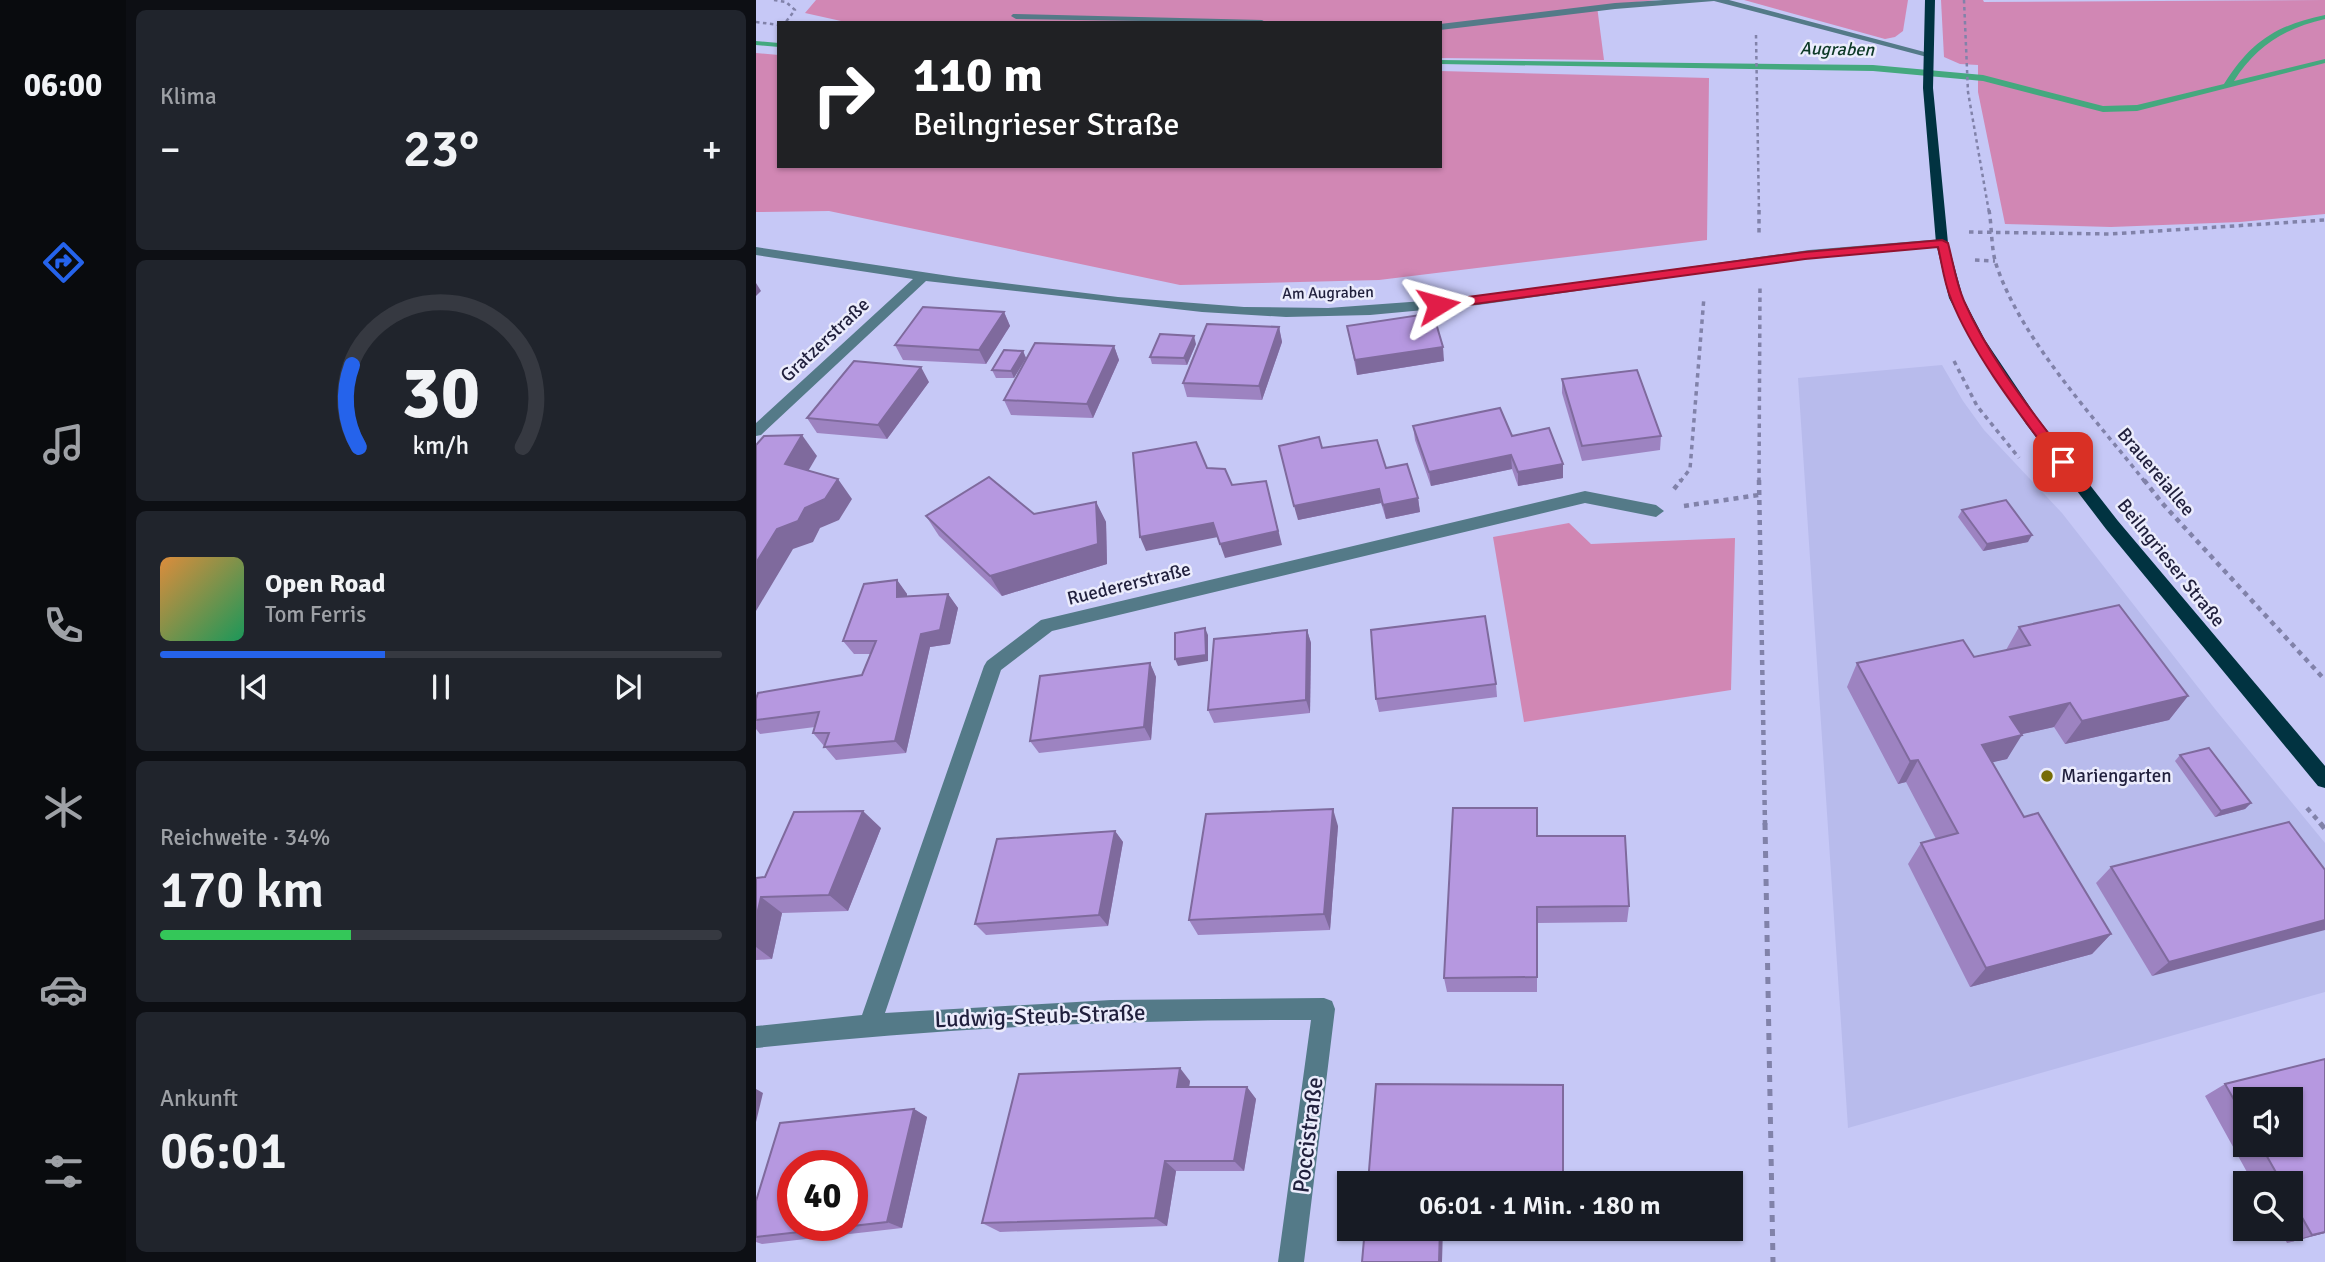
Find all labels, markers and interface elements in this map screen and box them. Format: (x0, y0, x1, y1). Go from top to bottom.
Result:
water label: Augraben (1800, 37, 1875, 61)
text: 110 m (913, 45, 1043, 105)
icon: right (798, 49, 889, 140)
text: 06:00 (24, 66, 102, 105)
text: Klima (160, 82, 217, 111)
text: Beilngrieser Straße (913, 105, 1179, 144)
text: 23° (403, 117, 479, 181)
text: − (160, 126, 181, 173)
text: + (701, 126, 722, 173)
icon: directions (39, 238, 88, 287)
position arrow (1401, 268, 1475, 342)
street label: Am Augraben (1282, 282, 1374, 304)
street label: Gratzerstraße (775, 293, 875, 387)
text: 30 (402, 349, 480, 438)
icon: music (39, 420, 88, 469)
street label: Brauereiallee (2112, 423, 2200, 521)
text: km/h (413, 429, 469, 460)
pin (2033, 432, 2093, 492)
icon: arrive (2044, 443, 2082, 481)
street label: Beilngrieser Straße (2112, 494, 2230, 632)
street label: Ruedererstraße (1065, 557, 1193, 611)
text: Open Road (265, 568, 386, 600)
text: Tom Ferris (265, 600, 366, 629)
icon: phone (39, 601, 88, 650)
icon: previous (235, 668, 273, 706)
icon: pause (422, 668, 460, 706)
icon: next (609, 668, 647, 706)
place label: Mariengarten (2061, 764, 2172, 788)
marker: Mariengarten (2039, 768, 2055, 784)
icon: climate (39, 783, 88, 832)
text: Reichweite · 34% (160, 823, 330, 852)
text: 170 km (160, 858, 324, 922)
icon: car (39, 965, 88, 1014)
street label: Ludwig-Steub-Straße (934, 998, 1146, 1034)
street label: Poccistraße (1287, 1075, 1329, 1195)
text: Ankunft (160, 1084, 238, 1113)
map controls (2233, 1087, 2303, 1241)
button: sound (2233, 1087, 2303, 1157)
text: 06:01 (160, 1119, 287, 1183)
icon: filters (39, 1147, 88, 1196)
speed limit sign: 40 (777, 1150, 868, 1241)
button: search (2233, 1171, 2303, 1241)
text: 06:01 · 1 Min. · 180 m (1419, 1190, 1661, 1222)

